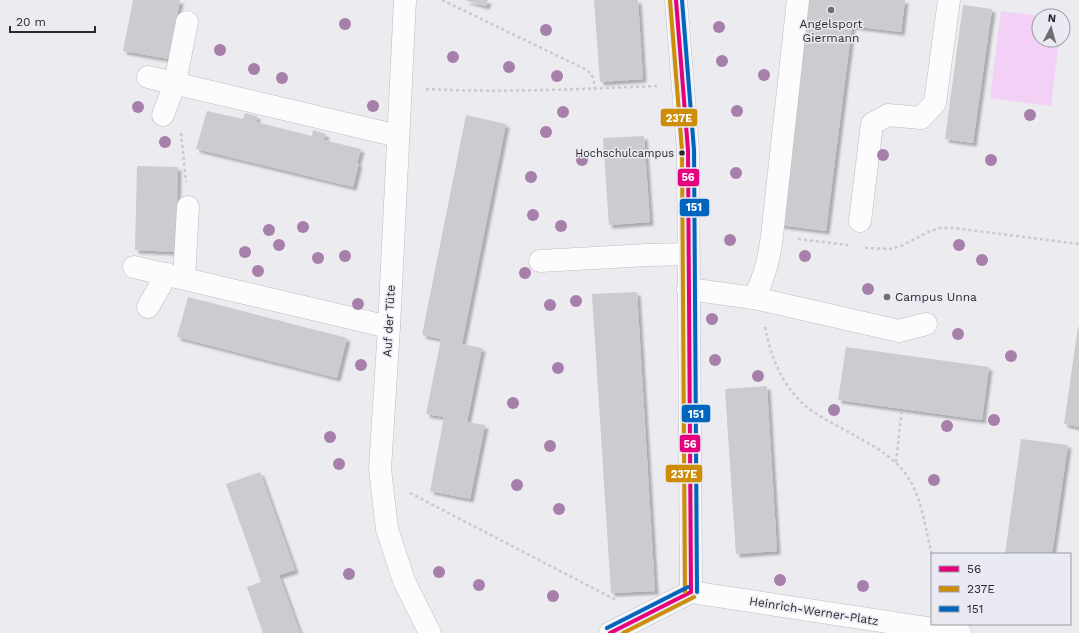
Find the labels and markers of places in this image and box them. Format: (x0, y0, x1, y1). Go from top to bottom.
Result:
marker: Angelsport Giermann (826, 5, 836, 15)
place label: Angelsport Giermann (800, 17, 862, 45)
place label: Hochschulcampus (575, 147, 674, 160)
marker: Hochschulcampus (677, 148, 687, 158)
place label: Campus Unna (895, 290, 977, 304)
marker: Campus Unna (882, 292, 892, 302)

